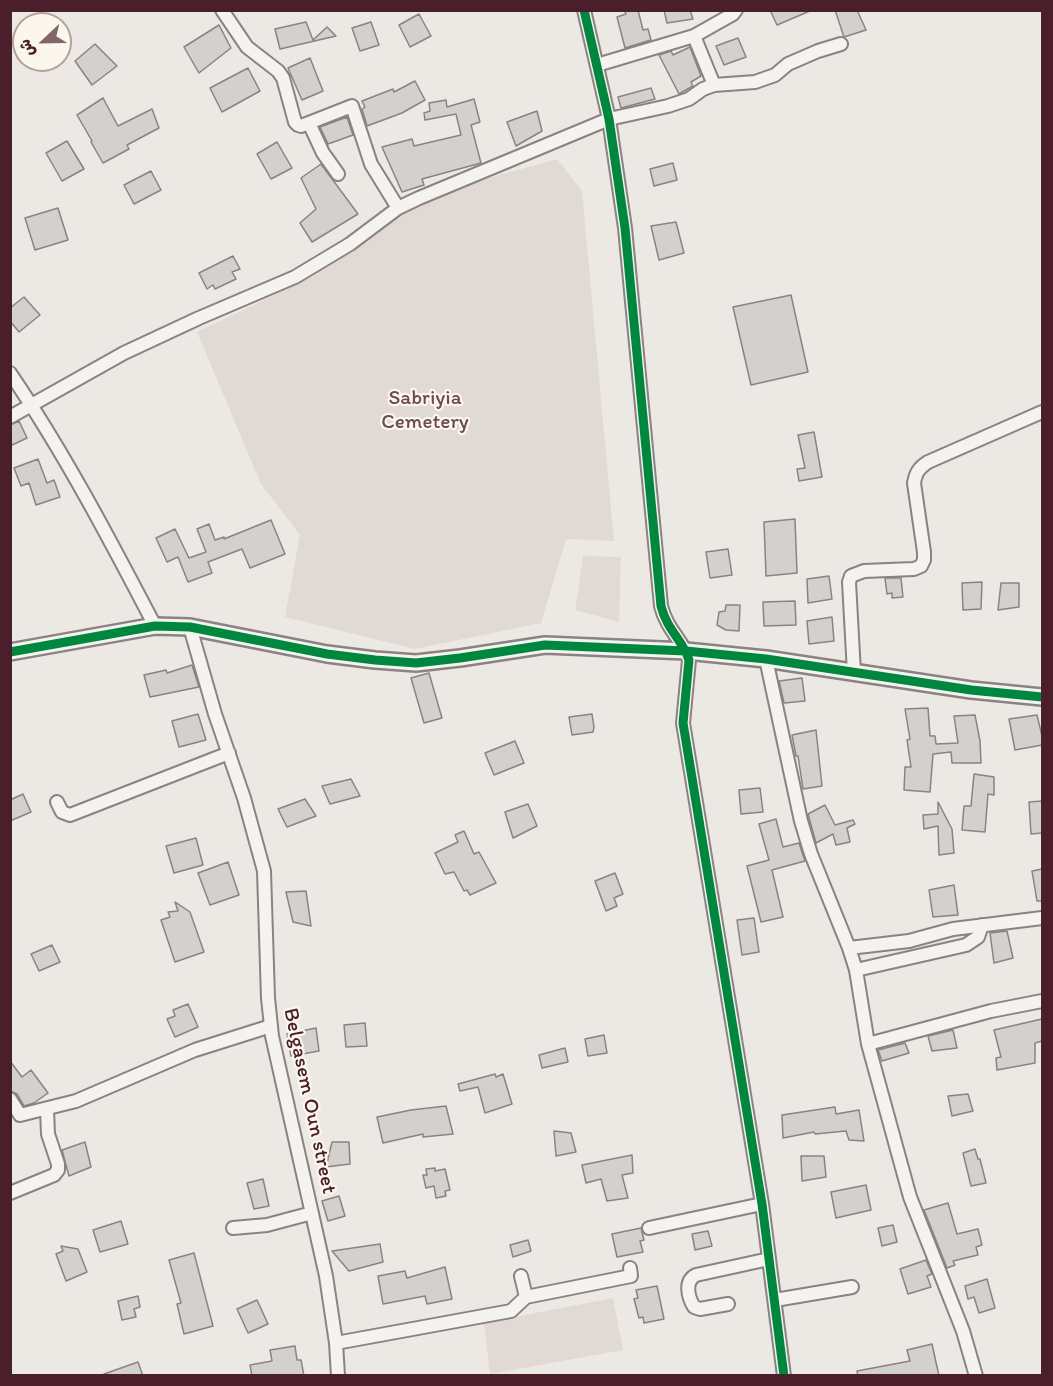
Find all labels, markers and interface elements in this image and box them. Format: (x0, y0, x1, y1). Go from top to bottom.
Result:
north arrow (12, 12, 72, 72)
text: ش (15, 36, 39, 60)
park label: Sabriyia Cemetery (381, 386, 469, 436)
street label: Belgasem Oun street (277, 1006, 341, 1196)

